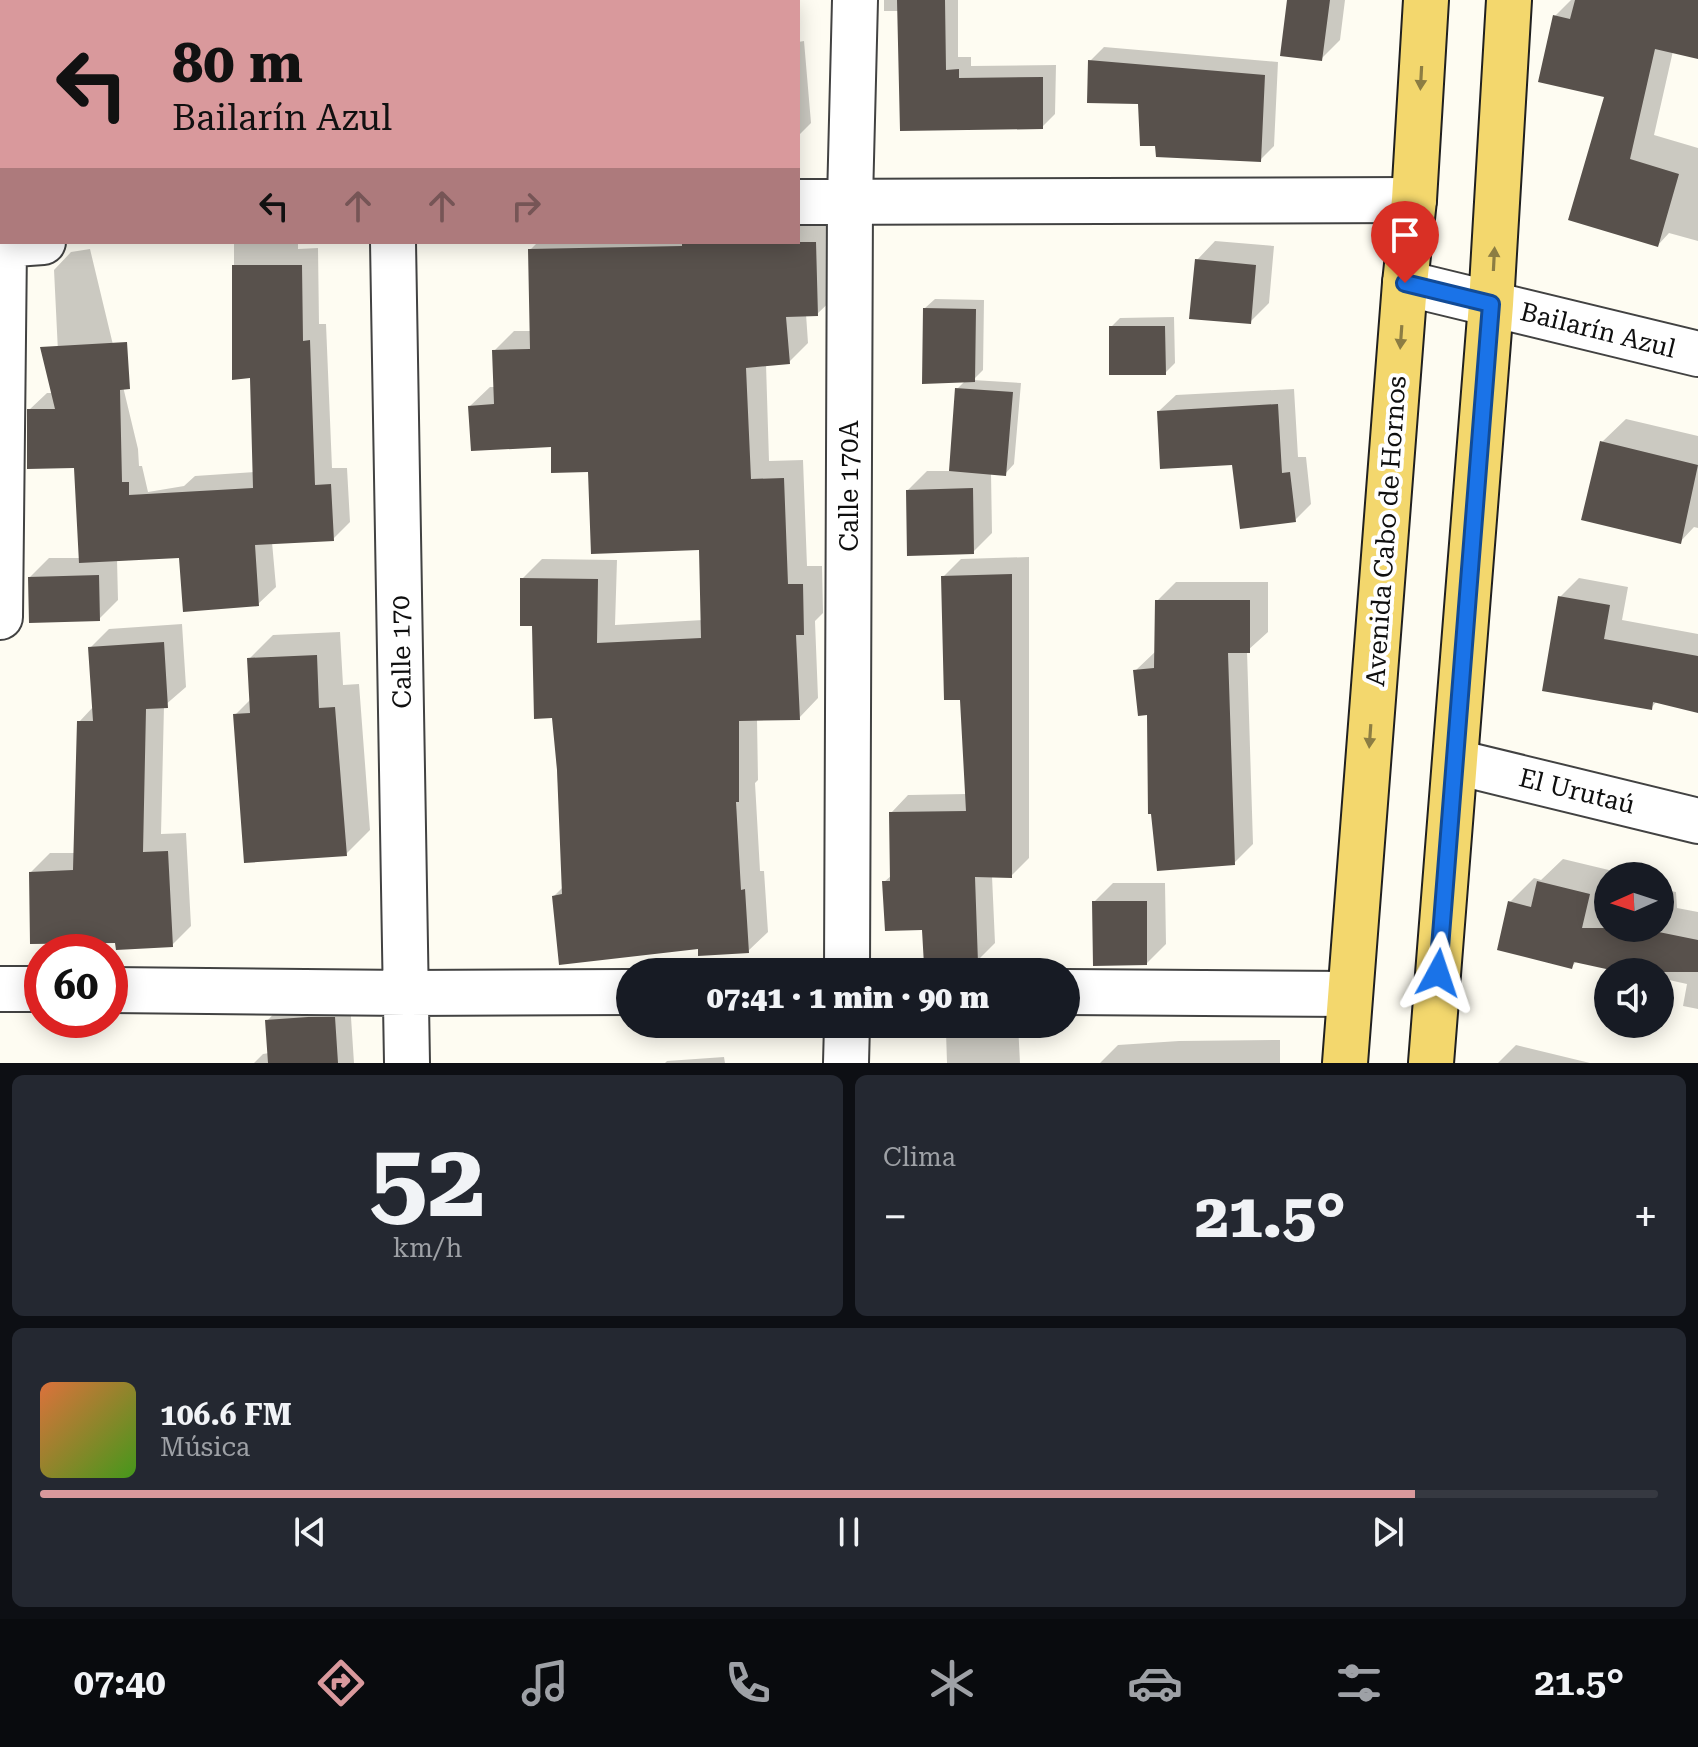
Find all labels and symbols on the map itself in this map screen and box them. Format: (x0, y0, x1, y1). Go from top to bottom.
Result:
one-way arrow (1414, 66, 1427, 91)
pin (1371, 201, 1439, 283)
one-way arrow (1488, 247, 1501, 272)
street label: Bailarín Azul (1517, 296, 1679, 364)
one-way arrow (1394, 325, 1407, 350)
street label: Avenida Cabo de Hornos (1360, 375, 1412, 687)
street label: Calle 170A (834, 420, 864, 552)
street label: Calle 170 (385, 595, 417, 709)
one-way arrow (1363, 724, 1376, 749)
street label: El Urutaú (1516, 762, 1638, 820)
north arrow (1594, 862, 1674, 942)
position arrow (1396, 931, 1480, 1015)
speed limit sign: 60 (24, 934, 128, 1038)

